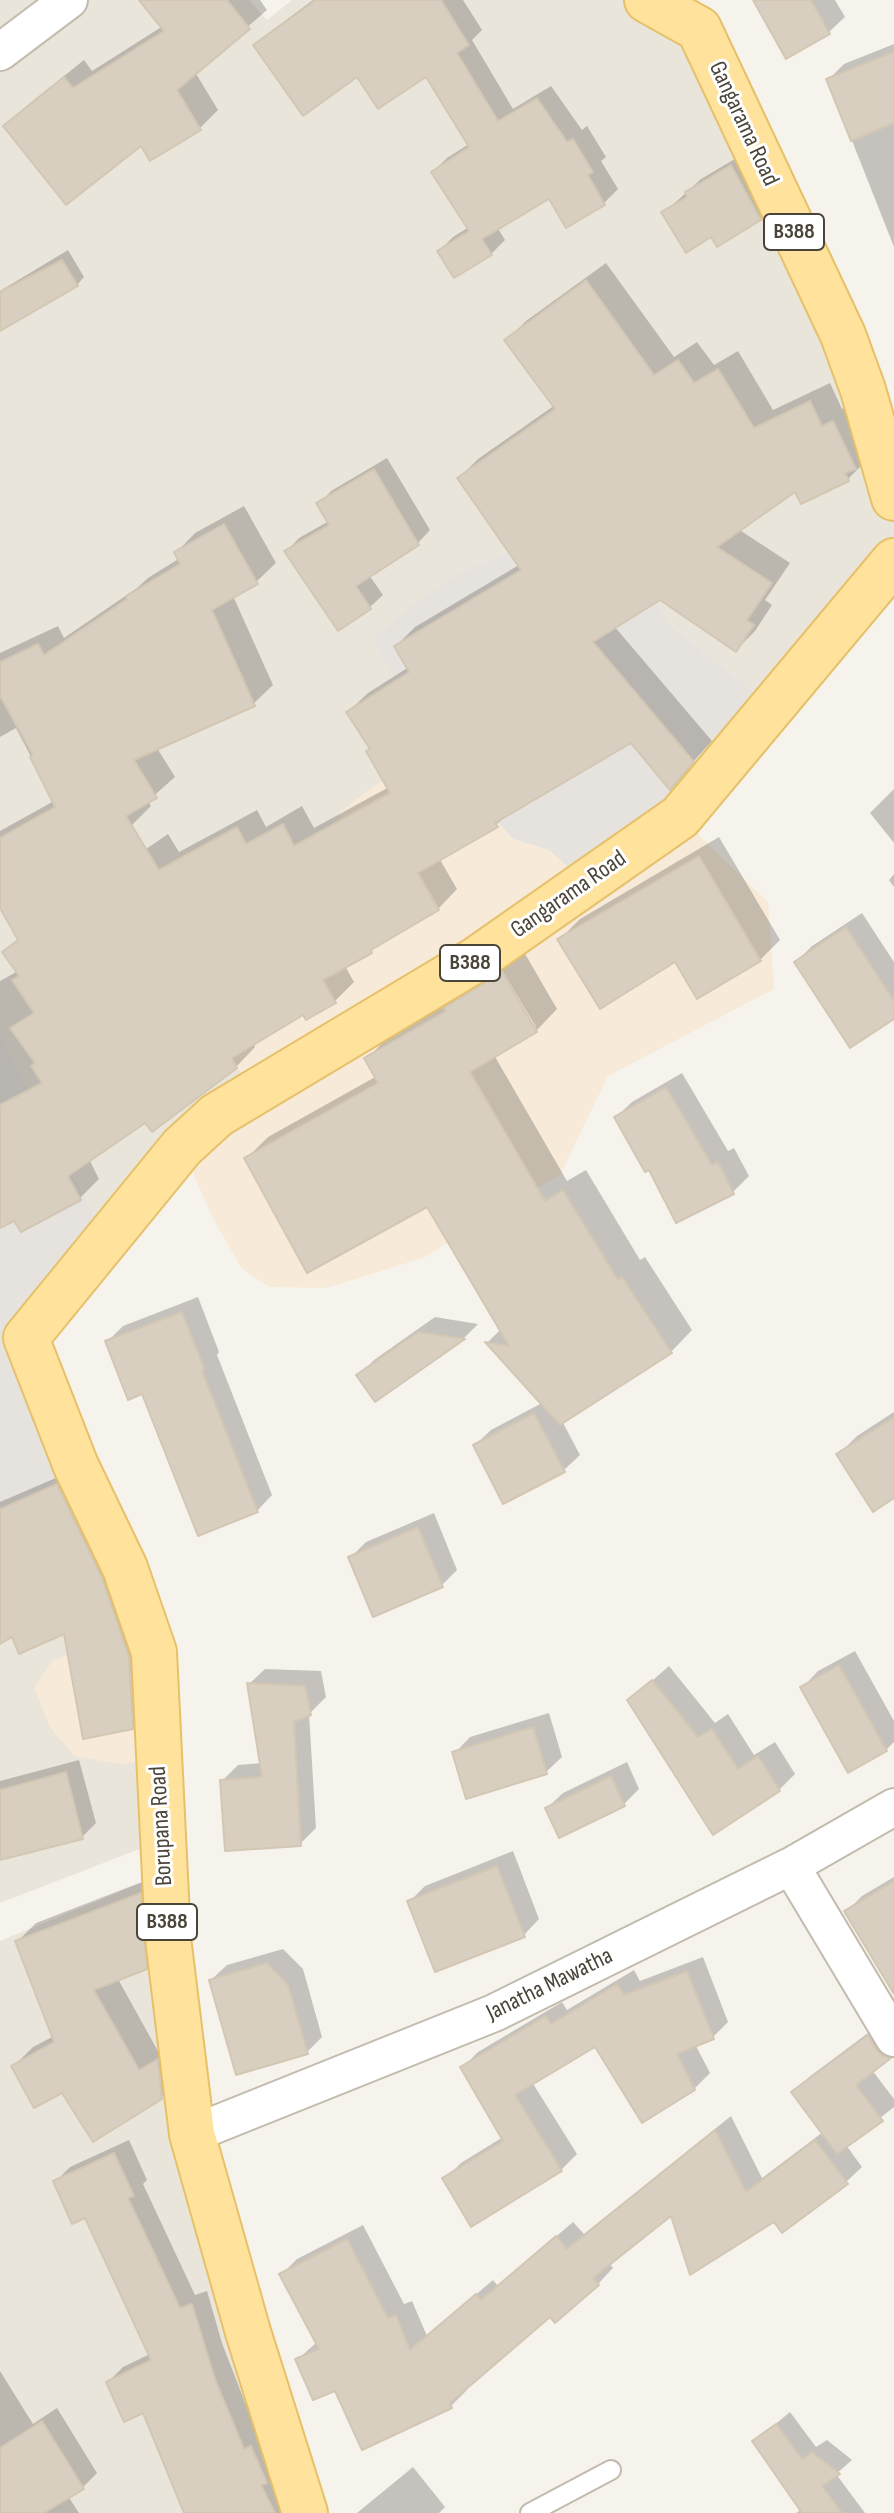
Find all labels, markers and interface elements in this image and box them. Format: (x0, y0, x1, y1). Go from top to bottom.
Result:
street label: Gangarama Road (702, 57, 784, 191)
road number: B388 (764, 214, 824, 250)
street label: Gangarama Road (506, 845, 632, 945)
road number: B388 (440, 945, 500, 981)
street label: Borupana Road (144, 1765, 180, 1887)
road number: B388 (137, 1904, 197, 1940)
street label: Janatha Mawatha (482, 1942, 618, 2028)

